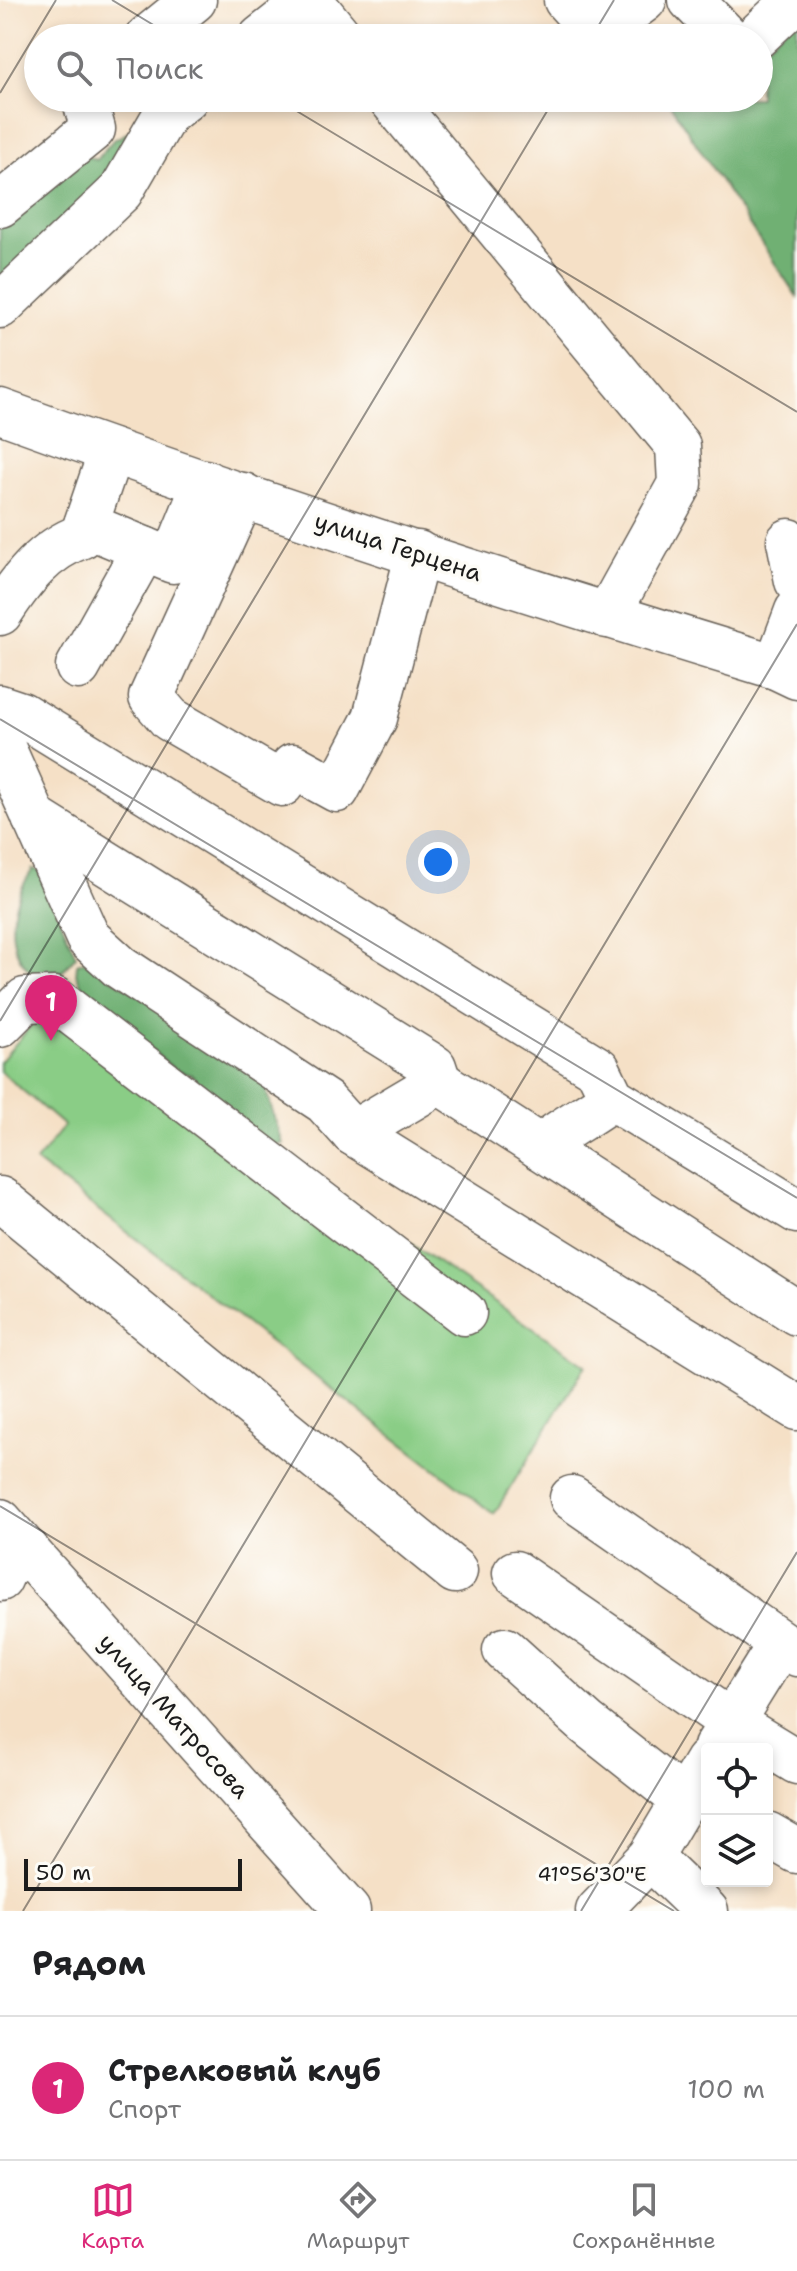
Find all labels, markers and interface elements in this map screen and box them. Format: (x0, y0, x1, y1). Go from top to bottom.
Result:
search box (24, 24, 773, 112)
icon: search (52, 46, 96, 90)
text: Поиск (116, 48, 204, 89)
street label: улица Герцена (310, 505, 486, 589)
your location (418, 842, 458, 882)
pin: 1 (25, 975, 77, 1041)
street label: улица Матросова (91, 1627, 257, 1805)
map controls (701, 1743, 773, 1887)
button: locate (701, 1743, 773, 1815)
button: layers (701, 1815, 773, 1887)
scale bar (24, 1855, 242, 1891)
text: 50 m (36, 1858, 91, 1887)
text: 41°56'30"E (537, 1861, 647, 1887)
text: Рядом (32, 1940, 146, 1986)
text: Стрелковый клуб (108, 2050, 380, 2091)
text: 1 (52, 2071, 64, 2106)
text: 100 m (687, 2071, 765, 2106)
text: Спорт (108, 2091, 181, 2126)
tab: Карта (81, 2178, 144, 2255)
tab: Маршрут (307, 2178, 409, 2255)
tab: Сохранённые (572, 2178, 716, 2255)

